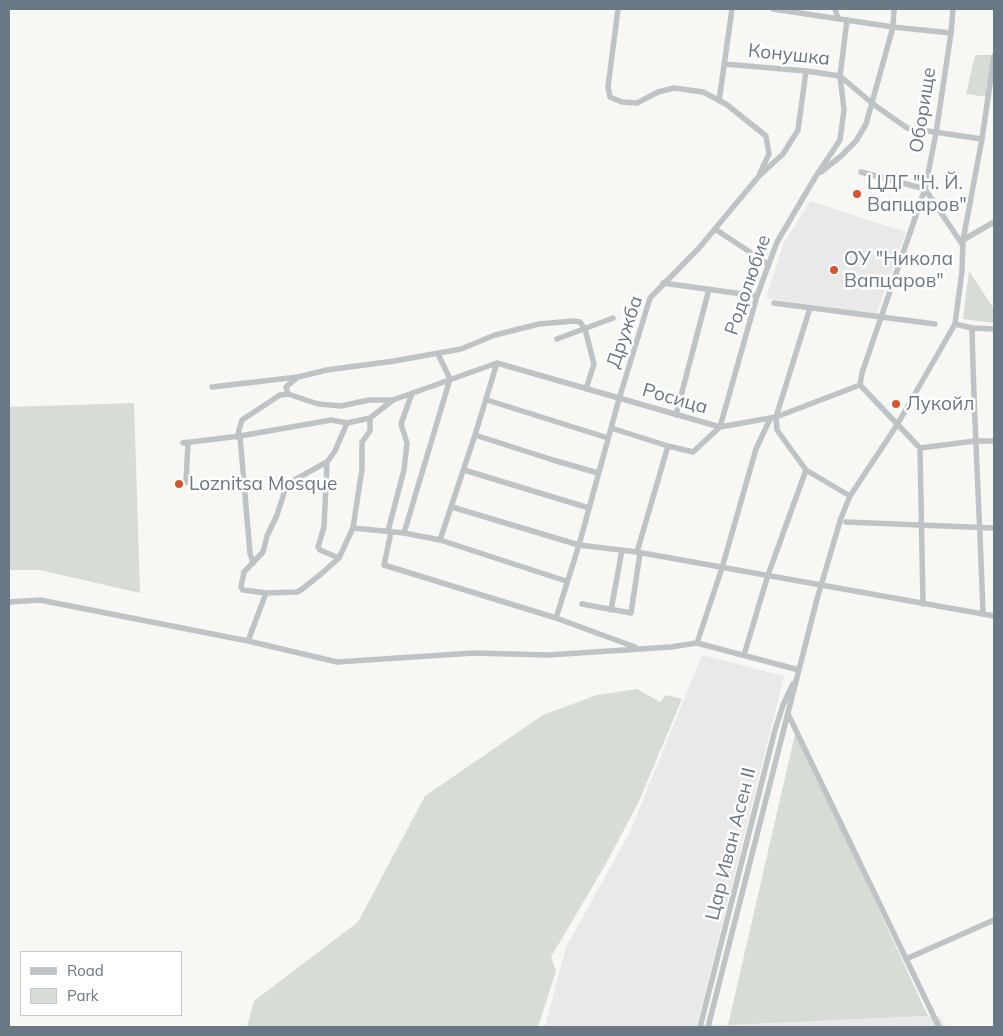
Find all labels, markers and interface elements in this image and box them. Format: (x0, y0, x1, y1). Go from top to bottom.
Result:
street label: Конушка (747, 39, 831, 71)
street label: Оборище (905, 66, 941, 154)
place label: ЦДГ "Н. Й. Вапцаров" (867, 172, 967, 216)
marker: ЦДГ "Н. Й. Вапцаров" (851, 188, 863, 200)
street label: Родолюбие (720, 232, 776, 338)
place label: ОУ "Никола Вапцаров" (844, 248, 953, 292)
marker: ОУ "Никола Вапцаров" (828, 264, 840, 276)
street label: Дружба (602, 293, 648, 371)
street label: Росица (640, 379, 710, 419)
place label: Лукойл (906, 393, 974, 415)
marker: Лукойл (890, 398, 902, 410)
place label: Loznitsa Mosque (189, 473, 337, 495)
marker: Loznitsa Mosque (173, 478, 185, 490)
street label: Цар Иван Асен II (701, 765, 761, 923)
legend (20, 951, 182, 1016)
text: Road (67, 961, 104, 980)
text: Park (67, 986, 99, 1005)

